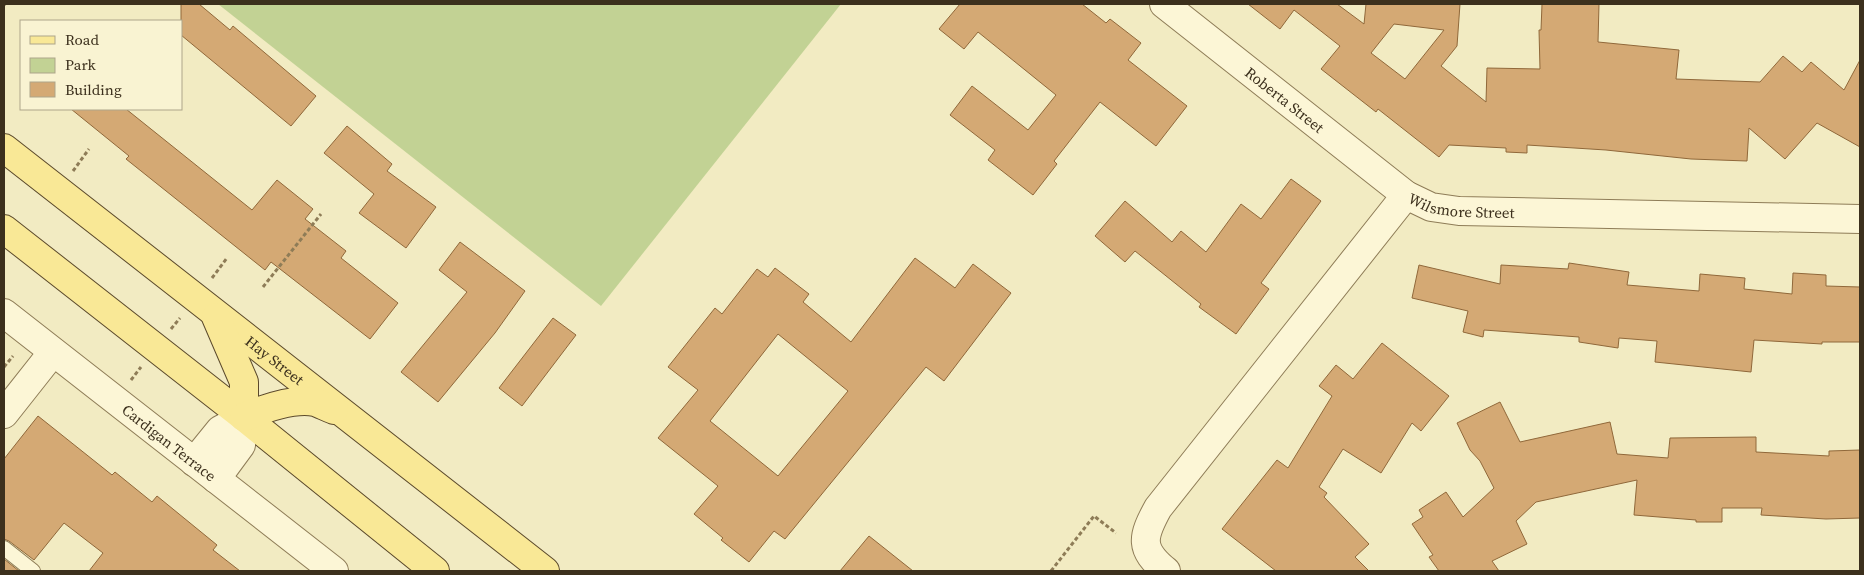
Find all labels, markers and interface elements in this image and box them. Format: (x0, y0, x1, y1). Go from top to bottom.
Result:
legend (20, 20, 182, 110)
text: Road (65, 29, 99, 50)
text: Park (65, 54, 97, 75)
street label: Roberta Street (1241, 62, 1329, 137)
text: Building (65, 79, 122, 100)
street label: Wilsmore Street (1405, 187, 1515, 223)
street label: Hay Street (241, 330, 309, 389)
street label: Cardigan Terrace (118, 399, 221, 486)

